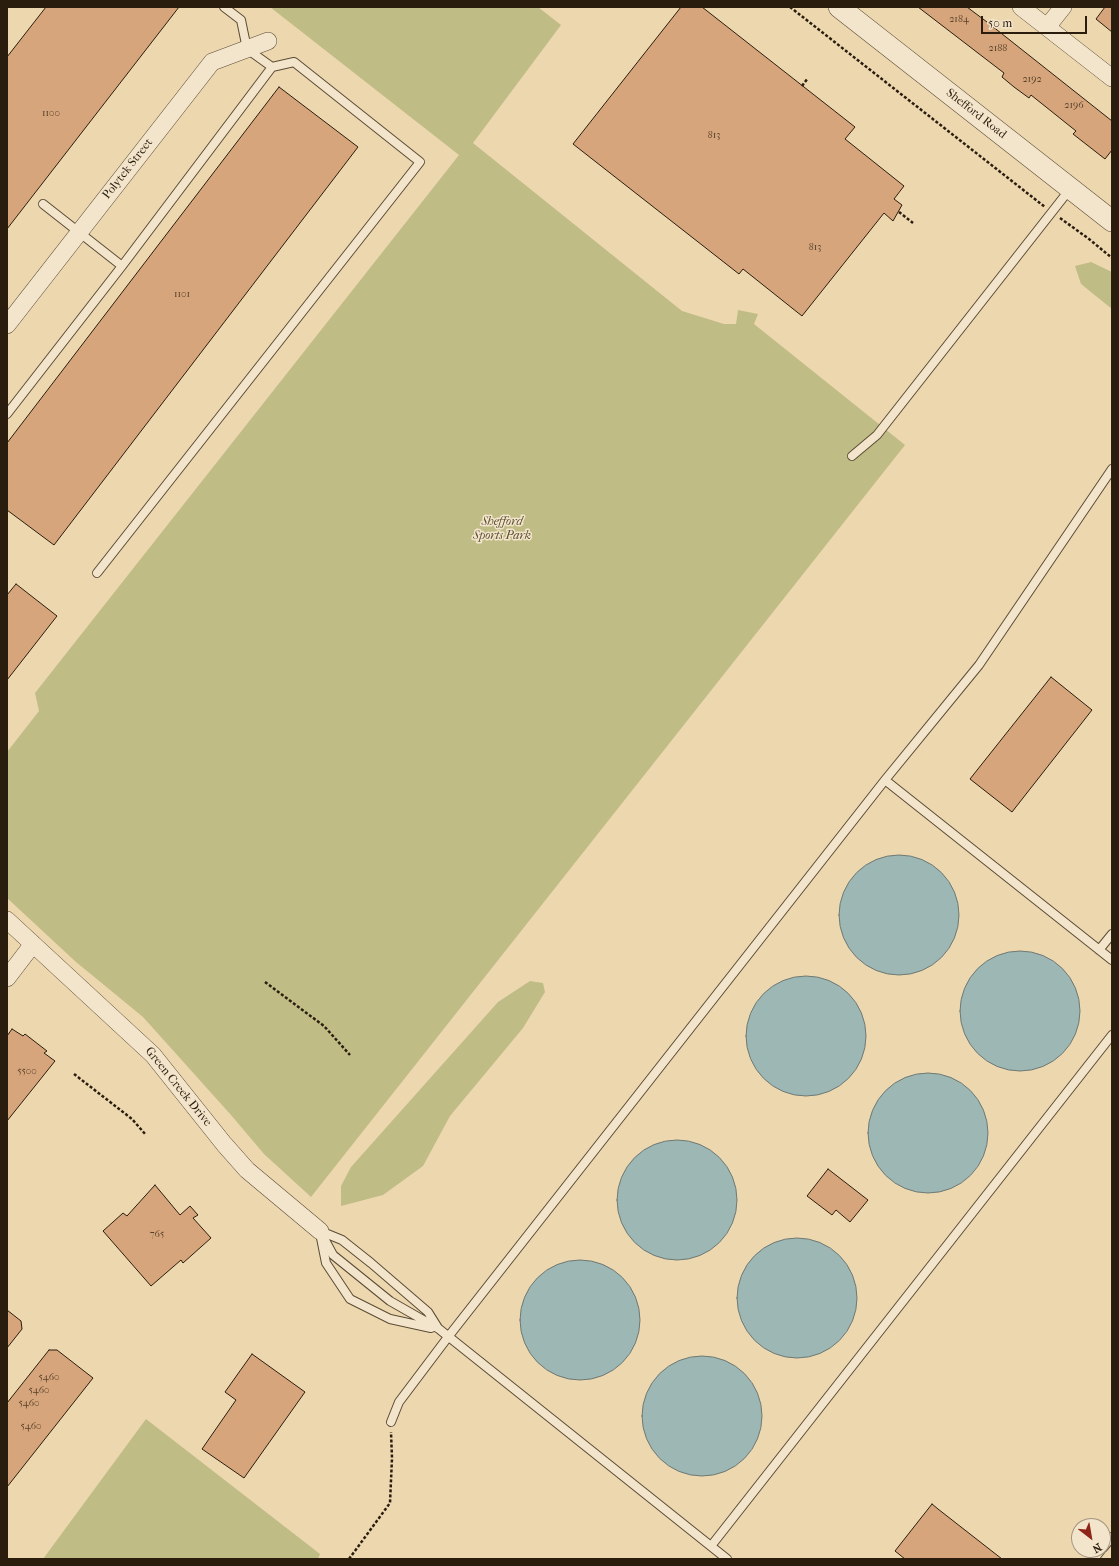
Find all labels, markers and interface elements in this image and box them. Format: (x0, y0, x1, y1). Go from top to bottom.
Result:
scale bar (983, 8, 1089, 34)
house number: 2184 (949, 14, 969, 26)
text: 50 m (988, 16, 1012, 30)
house number: 2188 (989, 43, 1007, 55)
house number: 2192 (1022, 74, 1042, 86)
street label: Shefford Road (943, 86, 1009, 142)
house number: 2196 (1064, 100, 1084, 112)
house number: 1100 (42, 108, 60, 120)
house number: 813 (708, 130, 720, 142)
street label: Polytek Street (100, 136, 156, 202)
house number: 813 (809, 242, 821, 254)
house number: 1101 (174, 289, 190, 301)
park label: Shefford Sports Park (473, 515, 531, 543)
street label: Green Creek Drive (142, 1044, 214, 1130)
house number: 5500 (17, 1066, 37, 1078)
house number: 765 (150, 1229, 164, 1241)
house number: 5460 (38, 1372, 60, 1384)
house number: 5460 (28, 1385, 50, 1397)
house number: 5460 (18, 1398, 40, 1410)
house number: 5460 (20, 1421, 42, 1433)
north arrow (1071, 1518, 1111, 1558)
text: N (1090, 1540, 1104, 1556)

